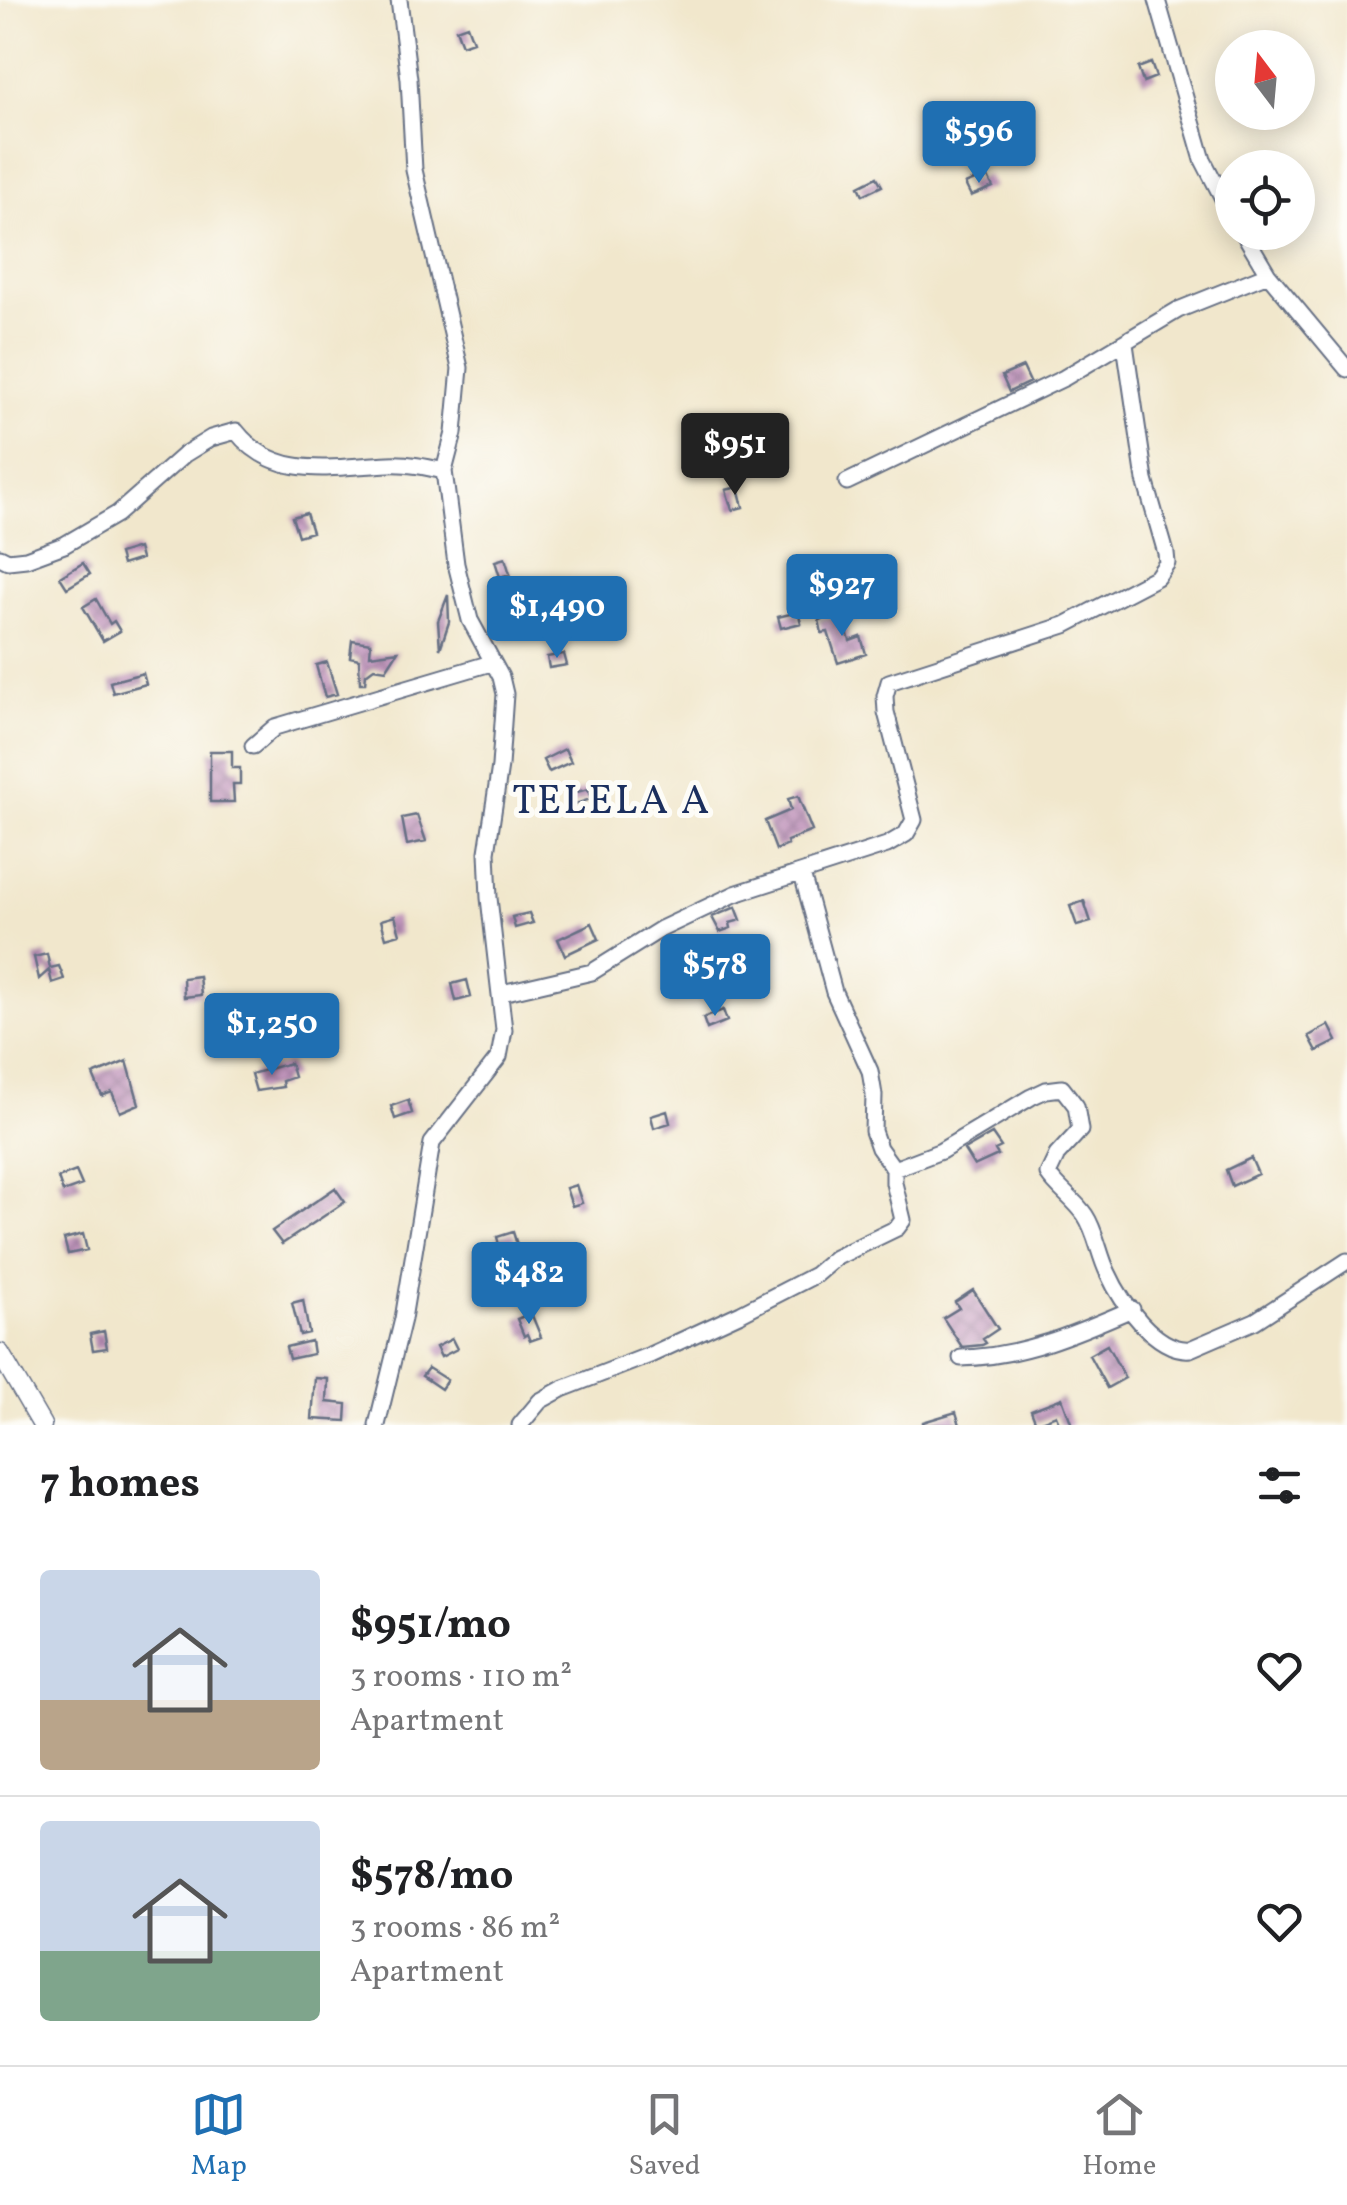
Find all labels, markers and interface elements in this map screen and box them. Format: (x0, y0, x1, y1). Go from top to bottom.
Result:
north arrow (1215, 30, 1315, 130)
map controls (1215, 30, 1315, 250)
pin: $596 (920, 101, 1038, 186)
text: $596 (945, 111, 1013, 155)
button: locate (1215, 150, 1315, 250)
pin: $951 (676, 413, 794, 498)
text: $951 (703, 423, 767, 467)
pin: $927 (783, 554, 901, 639)
text: $927 (808, 564, 876, 608)
pin: $1,490 (476, 576, 638, 661)
text: $1,490 (509, 586, 605, 630)
district label: TELELA A (512, 775, 712, 831)
pin: $578 (656, 934, 774, 1019)
text: $578 (682, 944, 748, 988)
pin: $1,250 (191, 993, 353, 1078)
text: $1,250 (226, 1003, 318, 1047)
pin: $482 (470, 1242, 588, 1327)
text: $482 (494, 1252, 564, 1296)
text: 7 homes (40, 1456, 200, 1515)
icon: filters (1252, 1458, 1307, 1513)
text: $951/mo (350, 1597, 511, 1656)
icon: home (120, 1610, 240, 1730)
icon: heart (1252, 1643, 1307, 1698)
text: 3 rooms · 110 m² (350, 1656, 572, 1700)
text: Apartment (350, 1700, 504, 1744)
text: $578/mo (350, 1848, 514, 1907)
icon: home (120, 1861, 240, 1981)
icon: heart (1252, 1894, 1307, 1949)
text: 3 rooms · 86 m² (350, 1907, 560, 1951)
text: Apartment (350, 1951, 504, 1995)
tab: Map (191, 2087, 247, 2186)
tab: Saved (628, 2087, 701, 2186)
tab: Home (1082, 2087, 1156, 2186)

